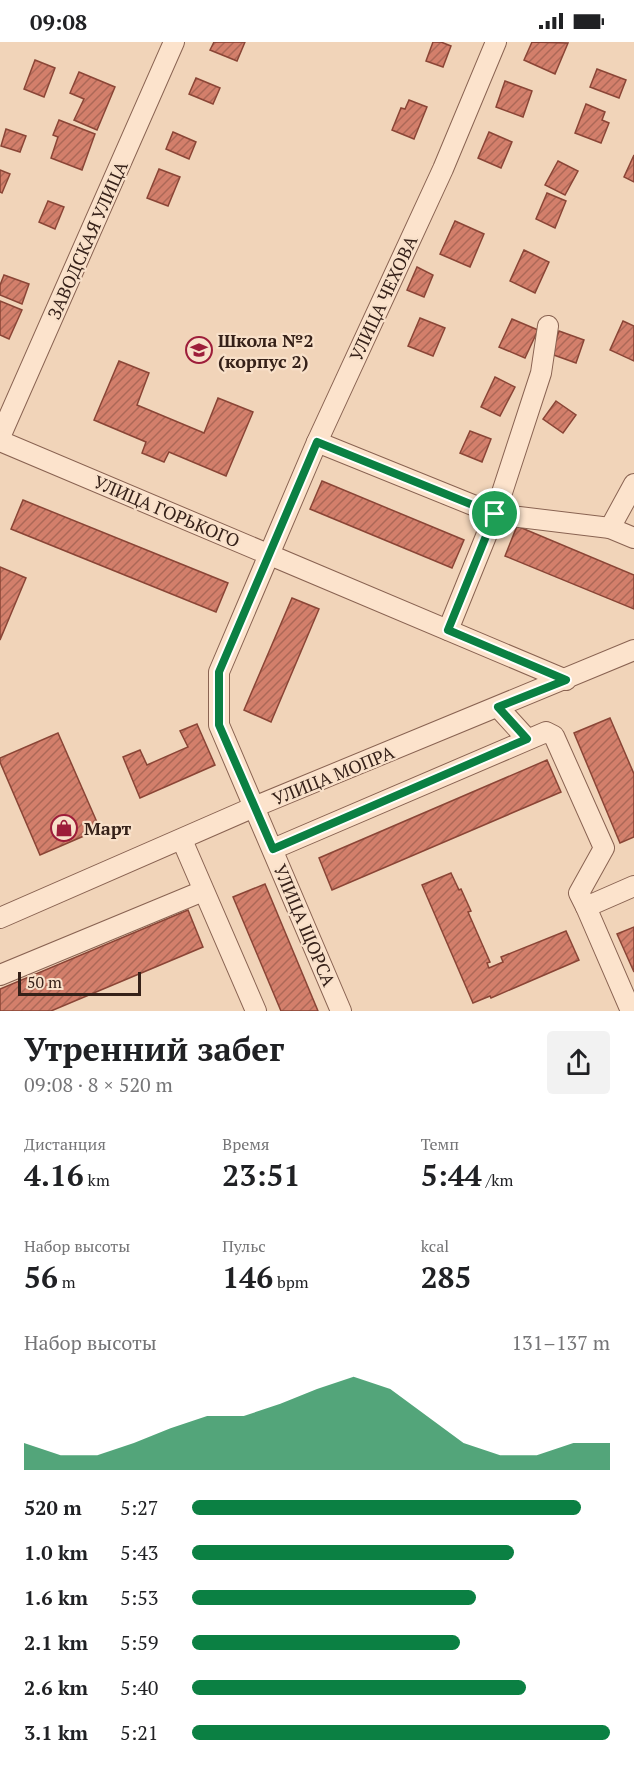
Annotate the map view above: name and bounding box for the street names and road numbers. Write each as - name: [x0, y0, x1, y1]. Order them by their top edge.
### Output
- street label: ЗАВОДСКАЯ УЛИЦА: [41, 156, 133, 323]
- street label: УЛИЦА ЧЕХОВА: [343, 231, 423, 365]
- street label: УЛИЦА ГОРЬКОГО: [90, 469, 244, 553]
- street label: УЛИЦА МОПРА: [269, 739, 398, 810]
- street label: УЛИЦА ЩОРСА: [268, 860, 342, 990]

